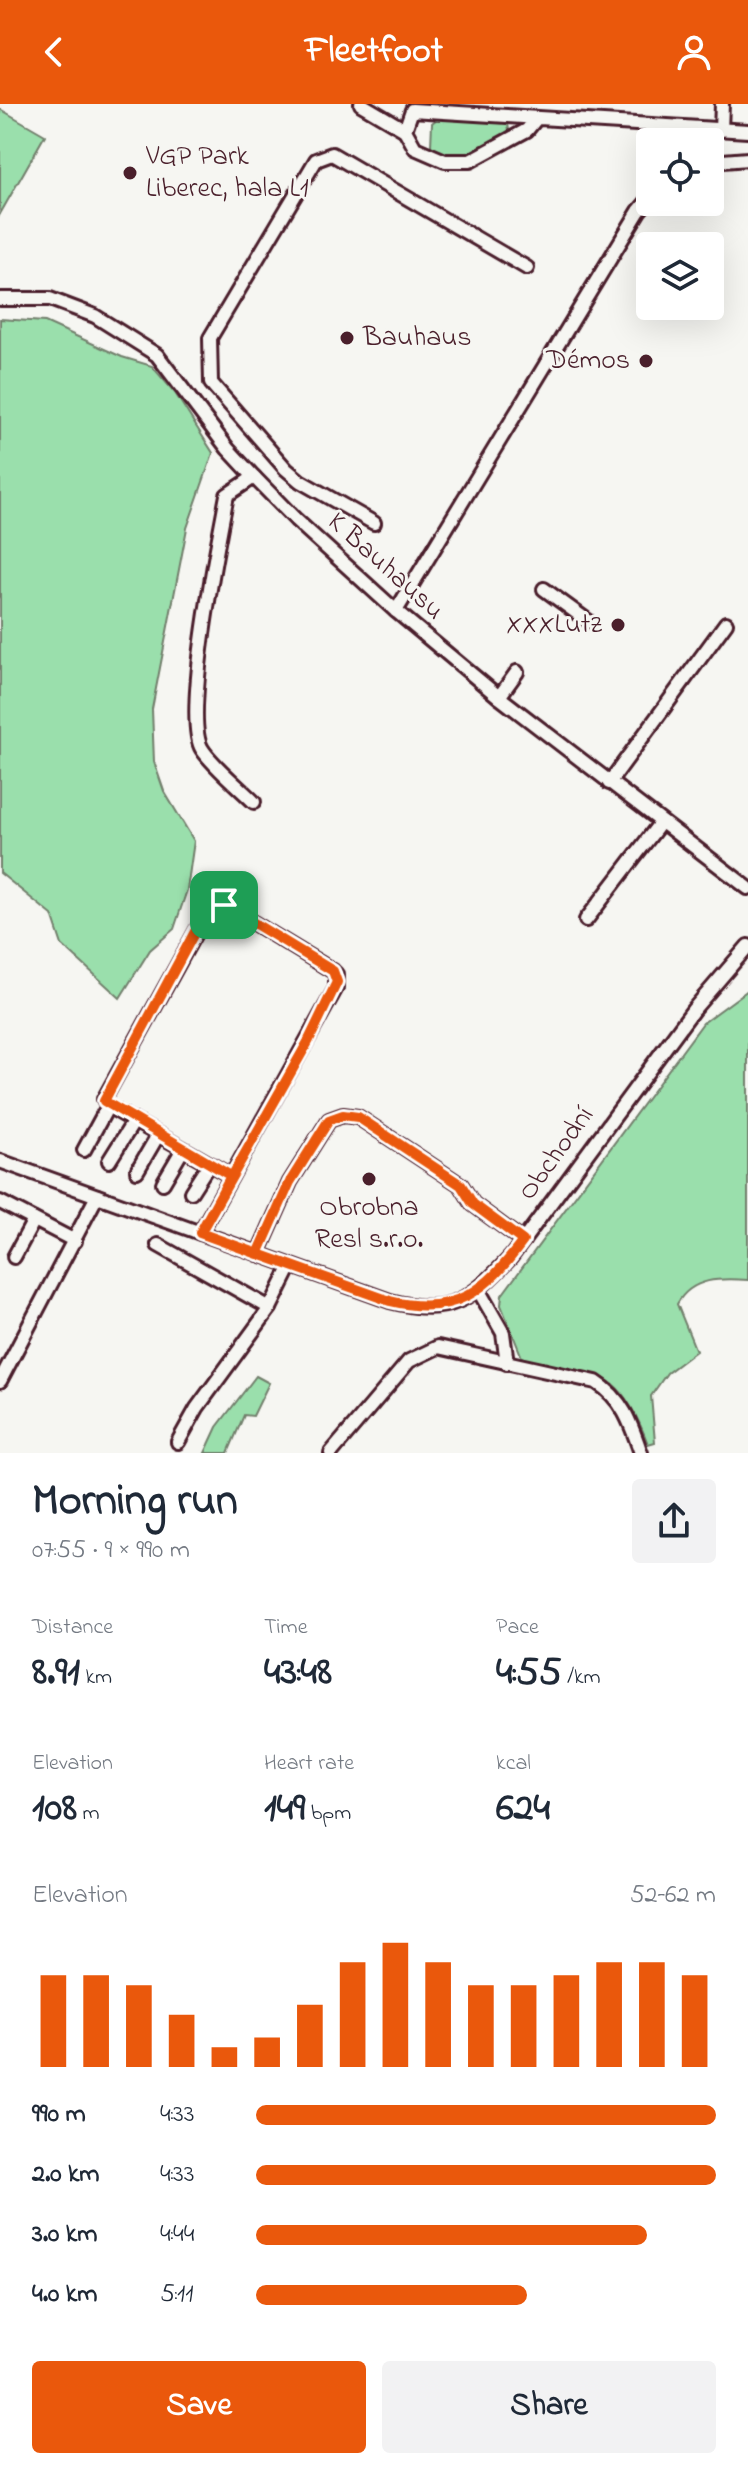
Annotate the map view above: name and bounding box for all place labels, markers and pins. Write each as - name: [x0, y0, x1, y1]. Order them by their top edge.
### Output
- place label: VGP Park Liberec, hala L1: [145, 137, 309, 210]
- marker: VGP Park Liberec, hala L1: [121, 164, 139, 182]
- place label: Bauhaus: [362, 318, 472, 359]
- marker: Bauhaus: [338, 329, 356, 347]
- place label: Démos: [545, 341, 630, 382]
- marker: Démos: [637, 352, 655, 370]
- place label: XXXLutz: [506, 605, 602, 646]
- marker: XXXLutz: [609, 616, 627, 634]
- pin: [190, 871, 258, 939]
- marker: Obrobna Resl s.r.o.: [360, 1170, 378, 1188]
- place label: Obrobna Resl s.r.o.: [315, 1188, 423, 1261]

